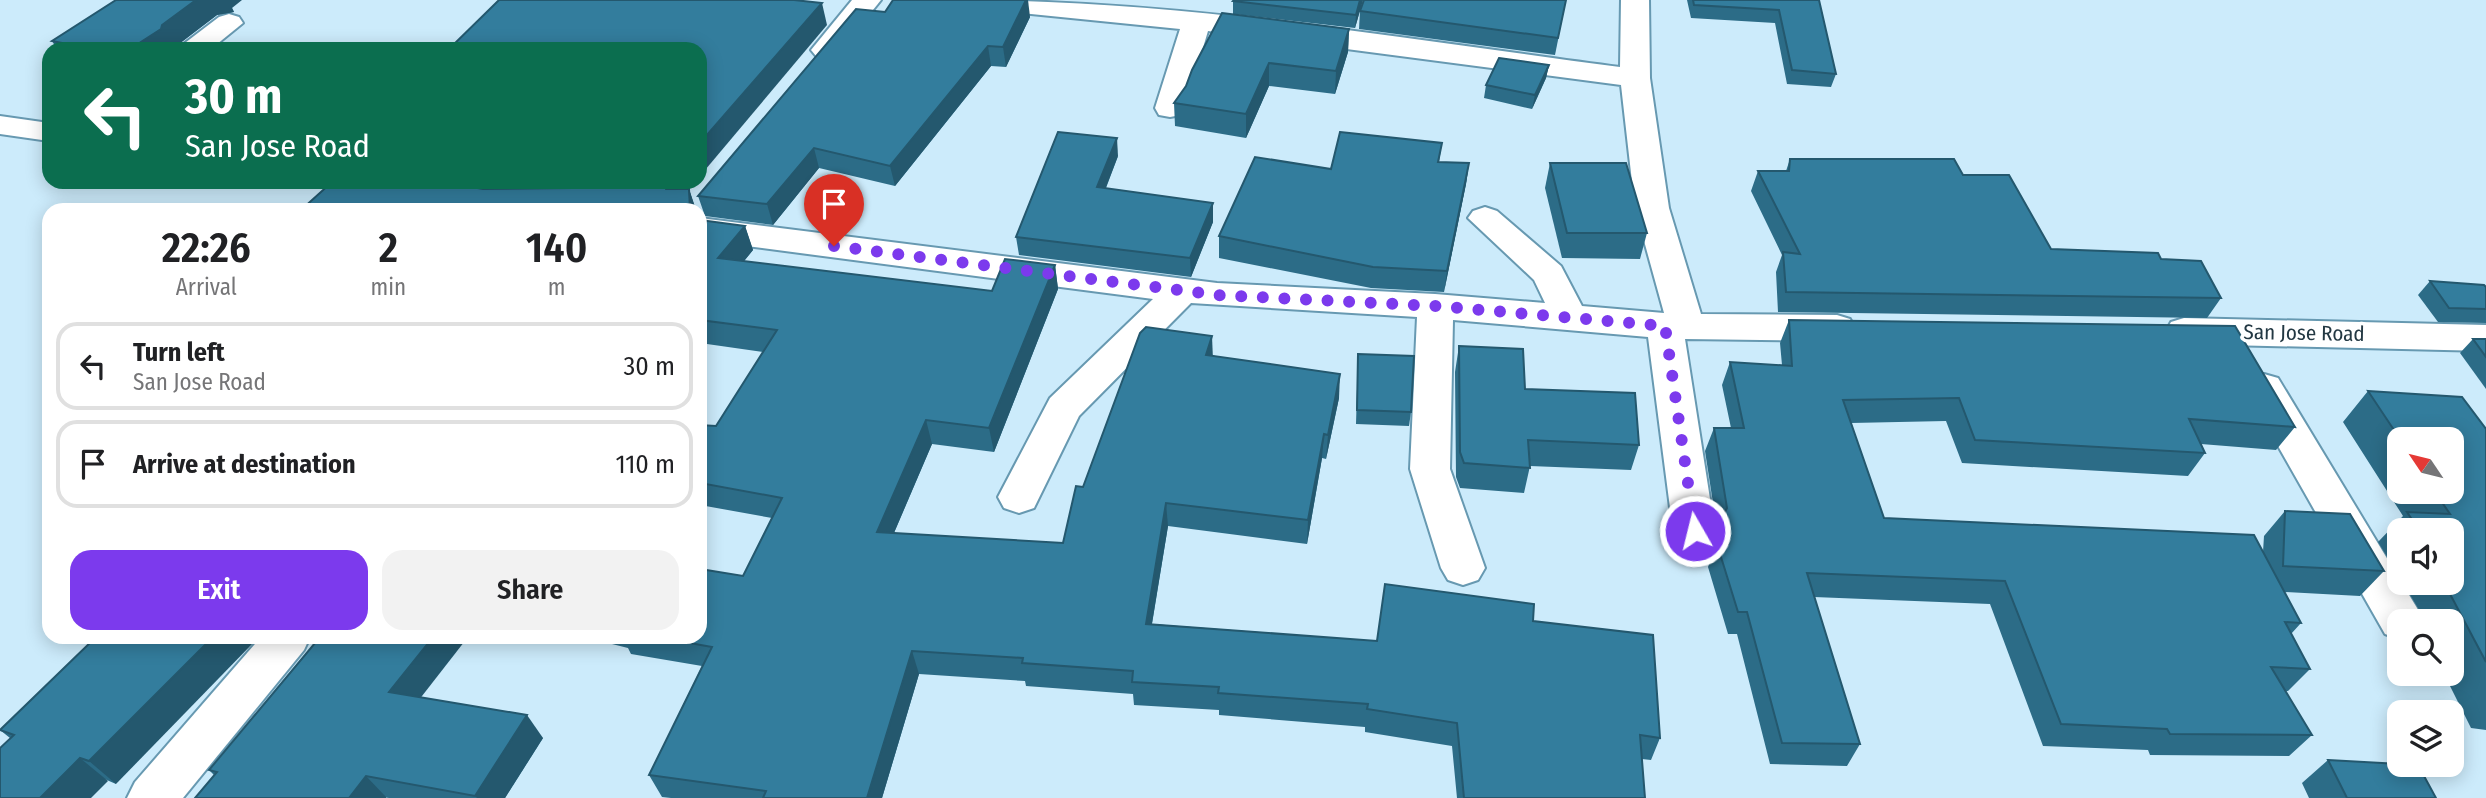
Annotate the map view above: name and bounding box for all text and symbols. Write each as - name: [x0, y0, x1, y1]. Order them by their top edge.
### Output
- text: 30 m: [185, 67, 283, 126]
- icon: left: [70, 70, 161, 161]
- text: San Jose Road: [185, 127, 370, 165]
- pin: [804, 174, 864, 246]
- icon: arrive: [815, 185, 853, 223]
- text: 22:26: [162, 223, 251, 273]
- text: 2: [379, 223, 398, 273]
- text: 140: [526, 223, 587, 273]
- text: Arrival: [176, 273, 237, 301]
- text: min: [371, 273, 406, 301]
- text: m: [548, 273, 565, 301]
- street label: San Jose Road: [2243, 319, 2365, 347]
- text: Turn left: [133, 337, 225, 368]
- icon: left: [74, 347, 112, 385]
- text: 30 m: [624, 351, 675, 382]
- text: San Jose Road: [133, 368, 266, 396]
- north arrow: [2387, 427, 2464, 504]
- map controls: [2387, 427, 2464, 777]
- icon: arrive: [74, 445, 112, 483]
- text: Arrive at destination: [133, 449, 356, 480]
- text: 110 m: [615, 449, 675, 480]
- position arrow: [1658, 494, 1732, 568]
- button: sound: [2387, 518, 2464, 595]
- button: Exit: [70, 550, 368, 630]
- button: Share: [382, 550, 679, 630]
- button: search: [2387, 609, 2464, 686]
- button: layers: [2387, 700, 2464, 777]

